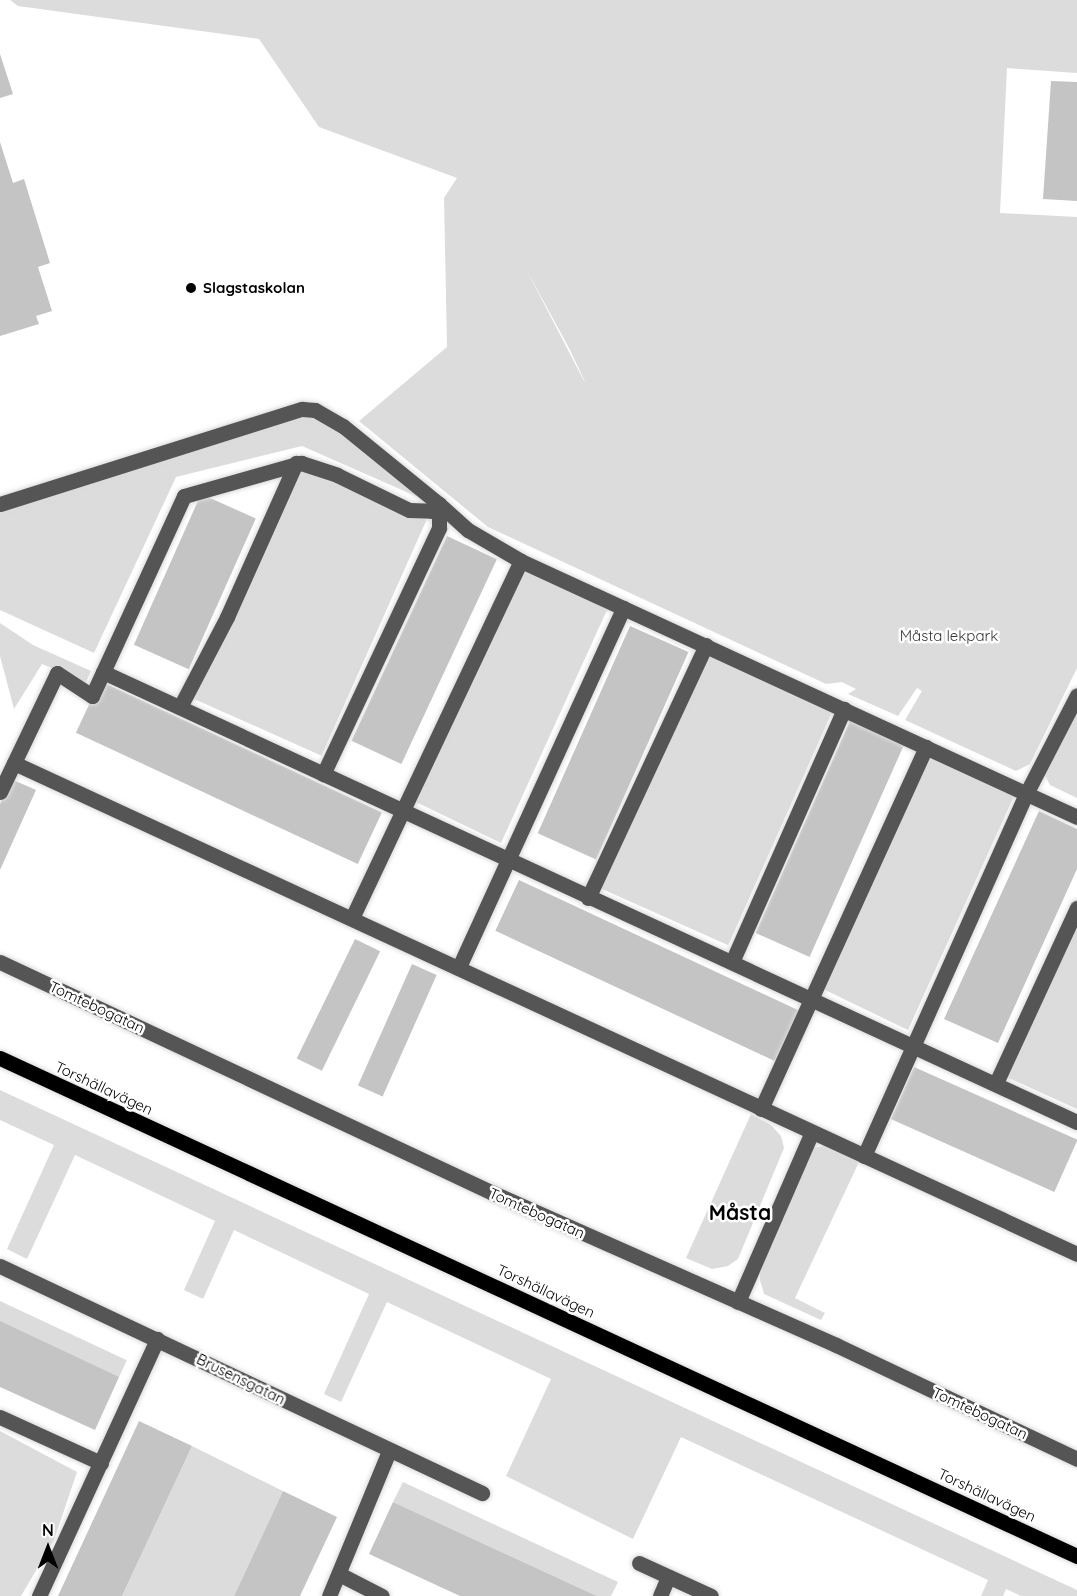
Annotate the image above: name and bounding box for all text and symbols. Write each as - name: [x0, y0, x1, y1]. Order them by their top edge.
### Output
- place label: Slagstaskolan: [203, 279, 305, 297]
- marker: Slagstaskolan: [184, 281, 198, 295]
- park label: Måsta lekpark: [900, 627, 998, 645]
- street label: Tomtebogatan: [47, 977, 147, 1037]
- street label: Torshällavägen: [52, 1057, 156, 1119]
- street label: Tomtebogatan: [486, 1184, 588, 1242]
- district label: Måsta: [709, 1199, 771, 1225]
- street label: Torshällavägen: [494, 1260, 598, 1322]
- street label: Brusensgatan: [194, 1350, 288, 1408]
- street label: Tomtebogatan: [930, 1383, 1030, 1443]
- street label: Torshällavägen: [935, 1464, 1039, 1526]
- north arrow: [18, 1518, 78, 1578]
- text: N: [42, 1520, 54, 1540]

